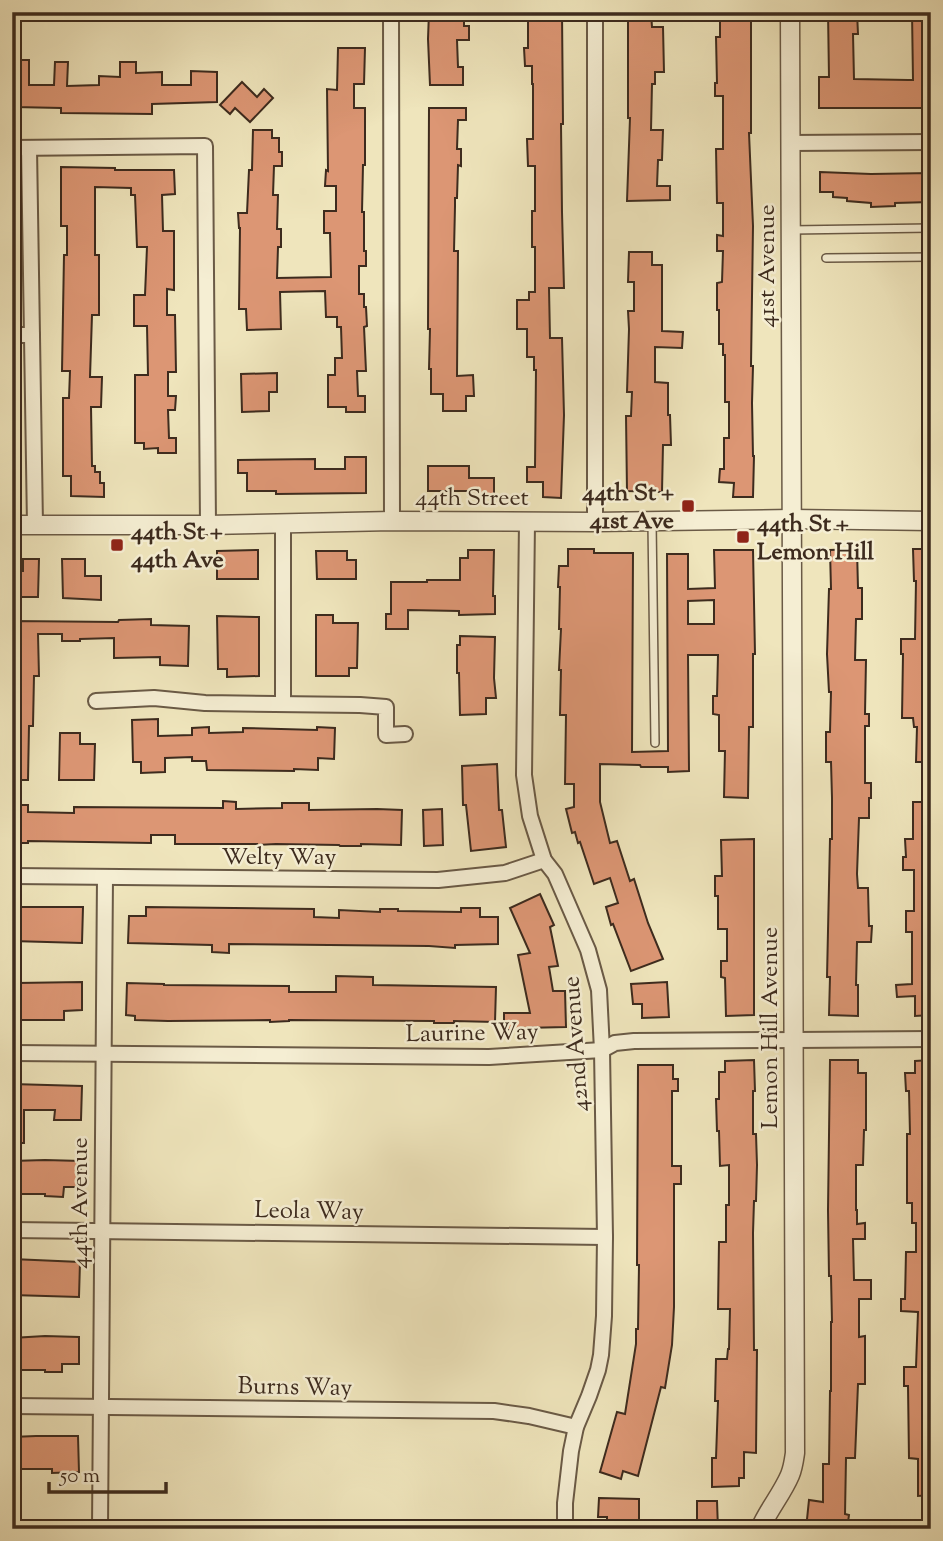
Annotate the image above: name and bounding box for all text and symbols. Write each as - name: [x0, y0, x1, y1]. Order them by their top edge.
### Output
- street label: 41st Avenue: [751, 204, 785, 328]
- place label: 44th St + 41st Ave: [581, 477, 674, 539]
- street label: 44th Street: [415, 482, 529, 516]
- marker: 44th St + 41st Ave: [680, 498, 696, 514]
- place label: 44th St + Lemon Hill: [756, 508, 874, 570]
- place label: 44th St + 44th Ave: [130, 516, 224, 578]
- marker: 44th St + Lemon Hill: [735, 529, 751, 545]
- marker: 44th St + 44th Ave: [109, 537, 125, 553]
- street label: Welty Way: [221, 841, 337, 875]
- street label: Lemon Hill Avenue: [754, 927, 788, 1129]
- street label: 42nd Avenue: [555, 975, 599, 1113]
- street label: Laurine Way: [405, 1016, 539, 1052]
- street label: 44th Avenue: [64, 1137, 98, 1269]
- street label: Leola Way: [254, 1194, 364, 1230]
- street label: Burns Way: [237, 1370, 353, 1406]
- scale bar: [49, 1450, 166, 1494]
- text: 50 m: [59, 1462, 100, 1492]

